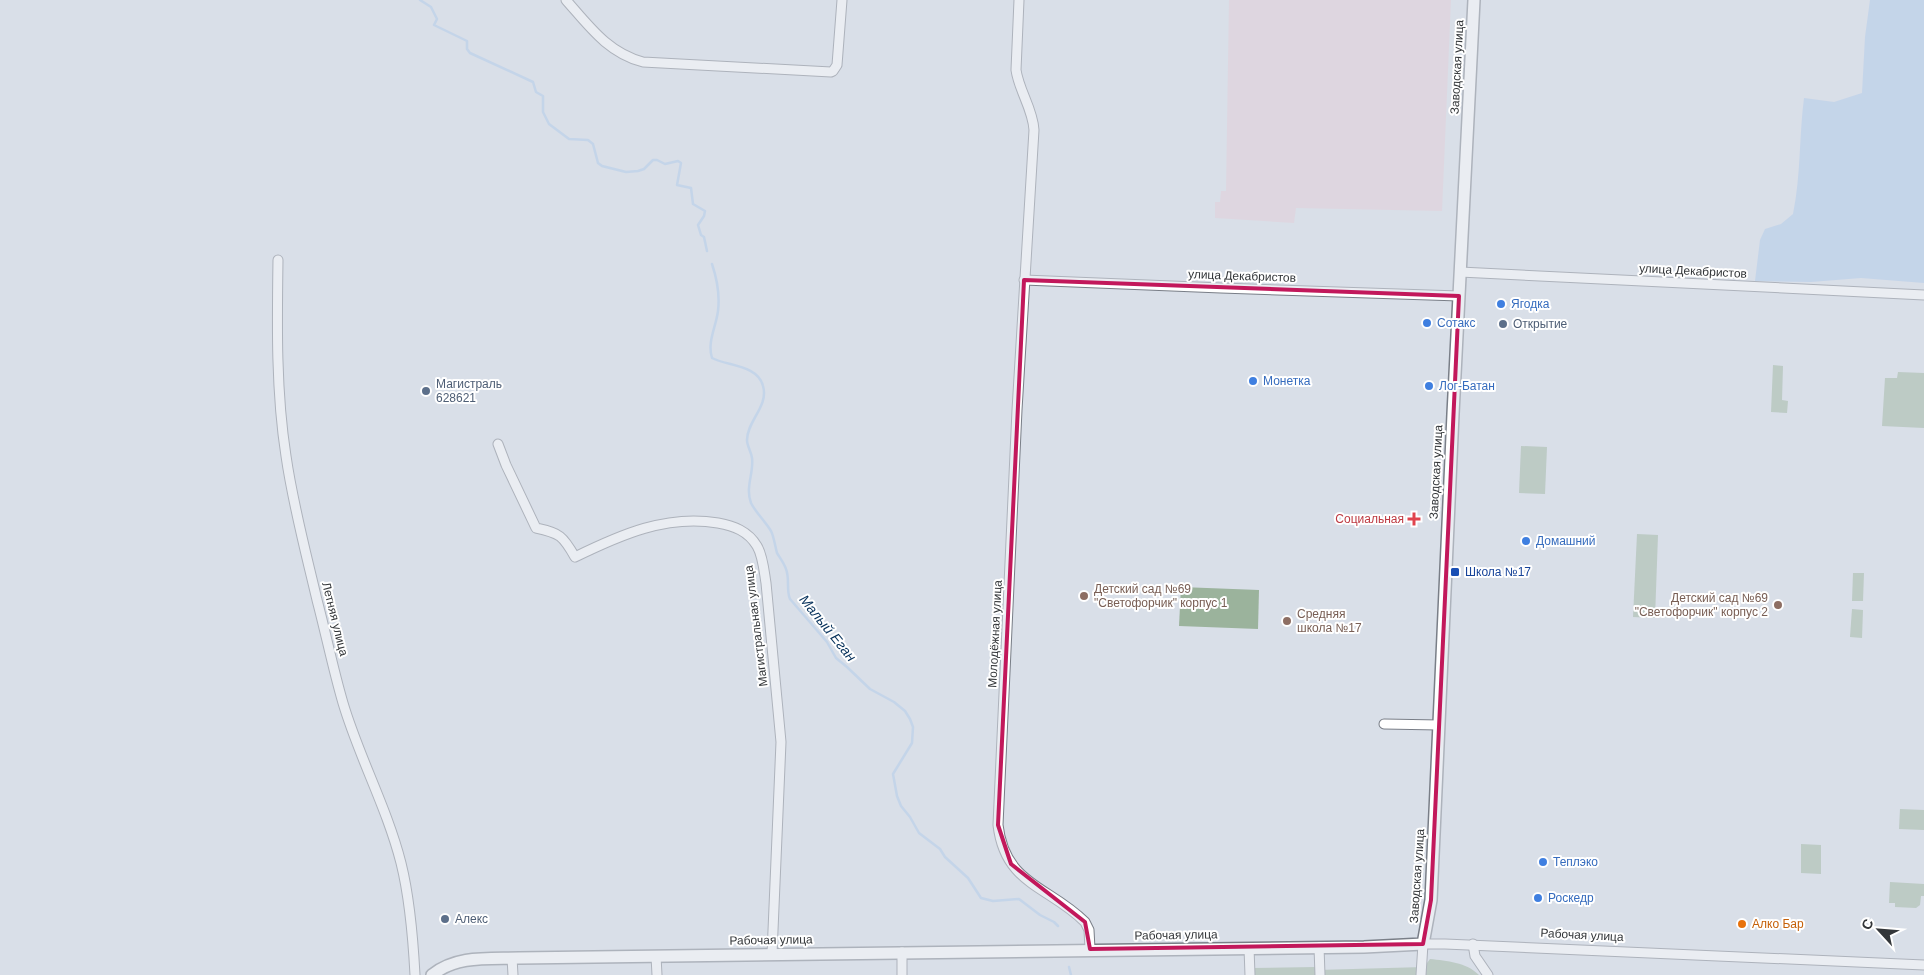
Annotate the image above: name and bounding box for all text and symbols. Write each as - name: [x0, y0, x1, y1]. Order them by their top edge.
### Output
- street label: Заводская улица: [1448, 19, 1466, 115]
- street label: улица Декабристов: [1639, 261, 1747, 281]
- street label: улица Декабристов: [1188, 267, 1296, 285]
- place label: Ягодка: [1511, 297, 1550, 311]
- marker: Ягодка: [1495, 298, 1507, 310]
- place label: Сотакс: [1437, 316, 1476, 330]
- marker: Сотакс: [1421, 317, 1433, 329]
- place label: Открытие: [1513, 317, 1568, 331]
- marker: Открытие: [1497, 318, 1509, 330]
- place label: Монетка: [1263, 374, 1311, 388]
- marker: Монетка: [1247, 375, 1259, 387]
- place label: Магистраль 628621: [436, 377, 502, 405]
- place label: Лог-Батан: [1439, 379, 1495, 393]
- marker: Лог-Батан: [1423, 380, 1435, 392]
- marker: Магистраль 628621: [420, 385, 432, 397]
- street label: Заводская улица: [1427, 424, 1445, 520]
- place label: Социальная: [1335, 512, 1404, 526]
- marker: Социальная: [1408, 513, 1420, 525]
- place label: Домашний: [1536, 534, 1596, 548]
- marker: Домашний: [1520, 535, 1532, 547]
- street label: Магистральная улица: [742, 564, 770, 687]
- place label: Школа №17: [1465, 565, 1531, 579]
- marker: Школа №17: [1449, 566, 1461, 578]
- street label: Молодёжная улица: [985, 579, 1005, 688]
- street label: Летняя улица: [319, 581, 351, 658]
- place label: Детский сад №69 "Светофорчик" корпус 1: [1094, 582, 1228, 610]
- marker: Детский сад №69 "Светофорчик" корпус 1: [1078, 590, 1090, 602]
- place label: Детский сад №69 "Светофорчик" корпус 2: [1635, 591, 1768, 619]
- water label: Малый Еган: [796, 592, 860, 665]
- marker: Детский сад №69 "Светофорчик" корпус 2: [1772, 599, 1784, 611]
- place label: Средняя школа №17: [1297, 607, 1362, 635]
- marker: Средняя школа №17: [1281, 615, 1293, 627]
- street label: Заводская улица: [1407, 828, 1427, 924]
- place label: Теплэко: [1553, 855, 1598, 869]
- marker: Теплэко: [1537, 856, 1549, 868]
- place label: Роскедр: [1548, 891, 1594, 905]
- marker: Роскедр: [1532, 892, 1544, 904]
- north arrow: [1854, 905, 1904, 955]
- place label: Алекс: [455, 912, 488, 926]
- marker: Алекс: [439, 913, 451, 925]
- text: С: [1858, 916, 1877, 932]
- place label: Алко Бар: [1752, 917, 1804, 931]
- marker: Алко Бар: [1736, 918, 1748, 930]
- street label: Рабочая улица: [1540, 926, 1624, 944]
- street label: Рабочая улица: [1134, 927, 1218, 943]
- street label: Рабочая улица: [729, 932, 813, 948]

